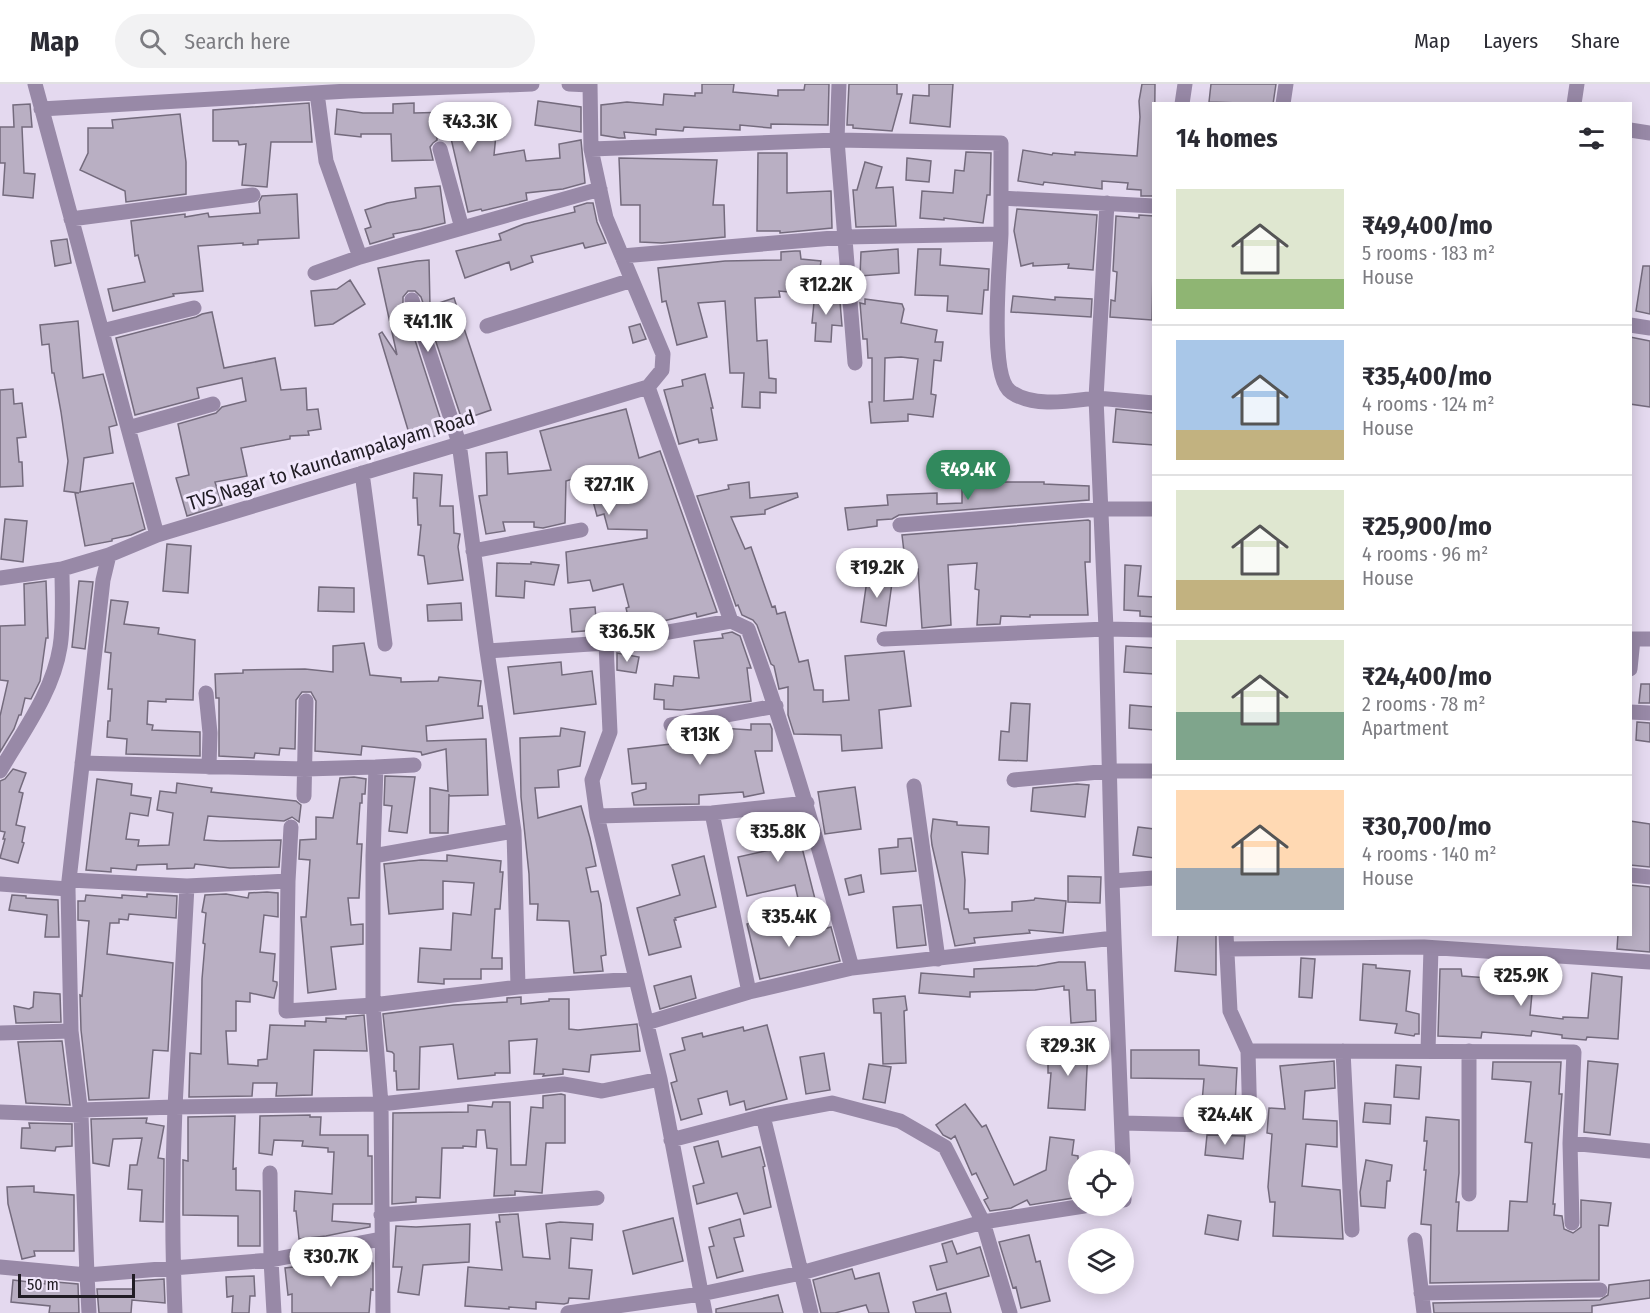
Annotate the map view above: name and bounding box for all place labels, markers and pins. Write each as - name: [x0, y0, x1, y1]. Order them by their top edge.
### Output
- pin: ₹43.3K: [421, 102, 519, 153]
- pin: ₹12.2K: [777, 265, 875, 316]
- pin: ₹41.1K: [379, 302, 477, 353]
- pin: ₹49.4K: [919, 450, 1017, 501]
- pin: ₹27.1K: [560, 465, 658, 516]
- pin: ₹19.2K: [828, 548, 926, 599]
- pin: ₹36.5K: [578, 612, 676, 663]
- pin: ₹13K: [664, 715, 736, 766]
- pin: ₹35.8K: [729, 812, 827, 863]
- pin: ₹35.4K: [740, 897, 838, 948]
- pin: ₹25.9K: [1472, 956, 1570, 1007]
- pin: ₹29.3K: [1019, 1026, 1117, 1077]
- pin: ₹24.4K: [1176, 1095, 1274, 1146]
- pin: ₹30.7K: [282, 1237, 380, 1288]

